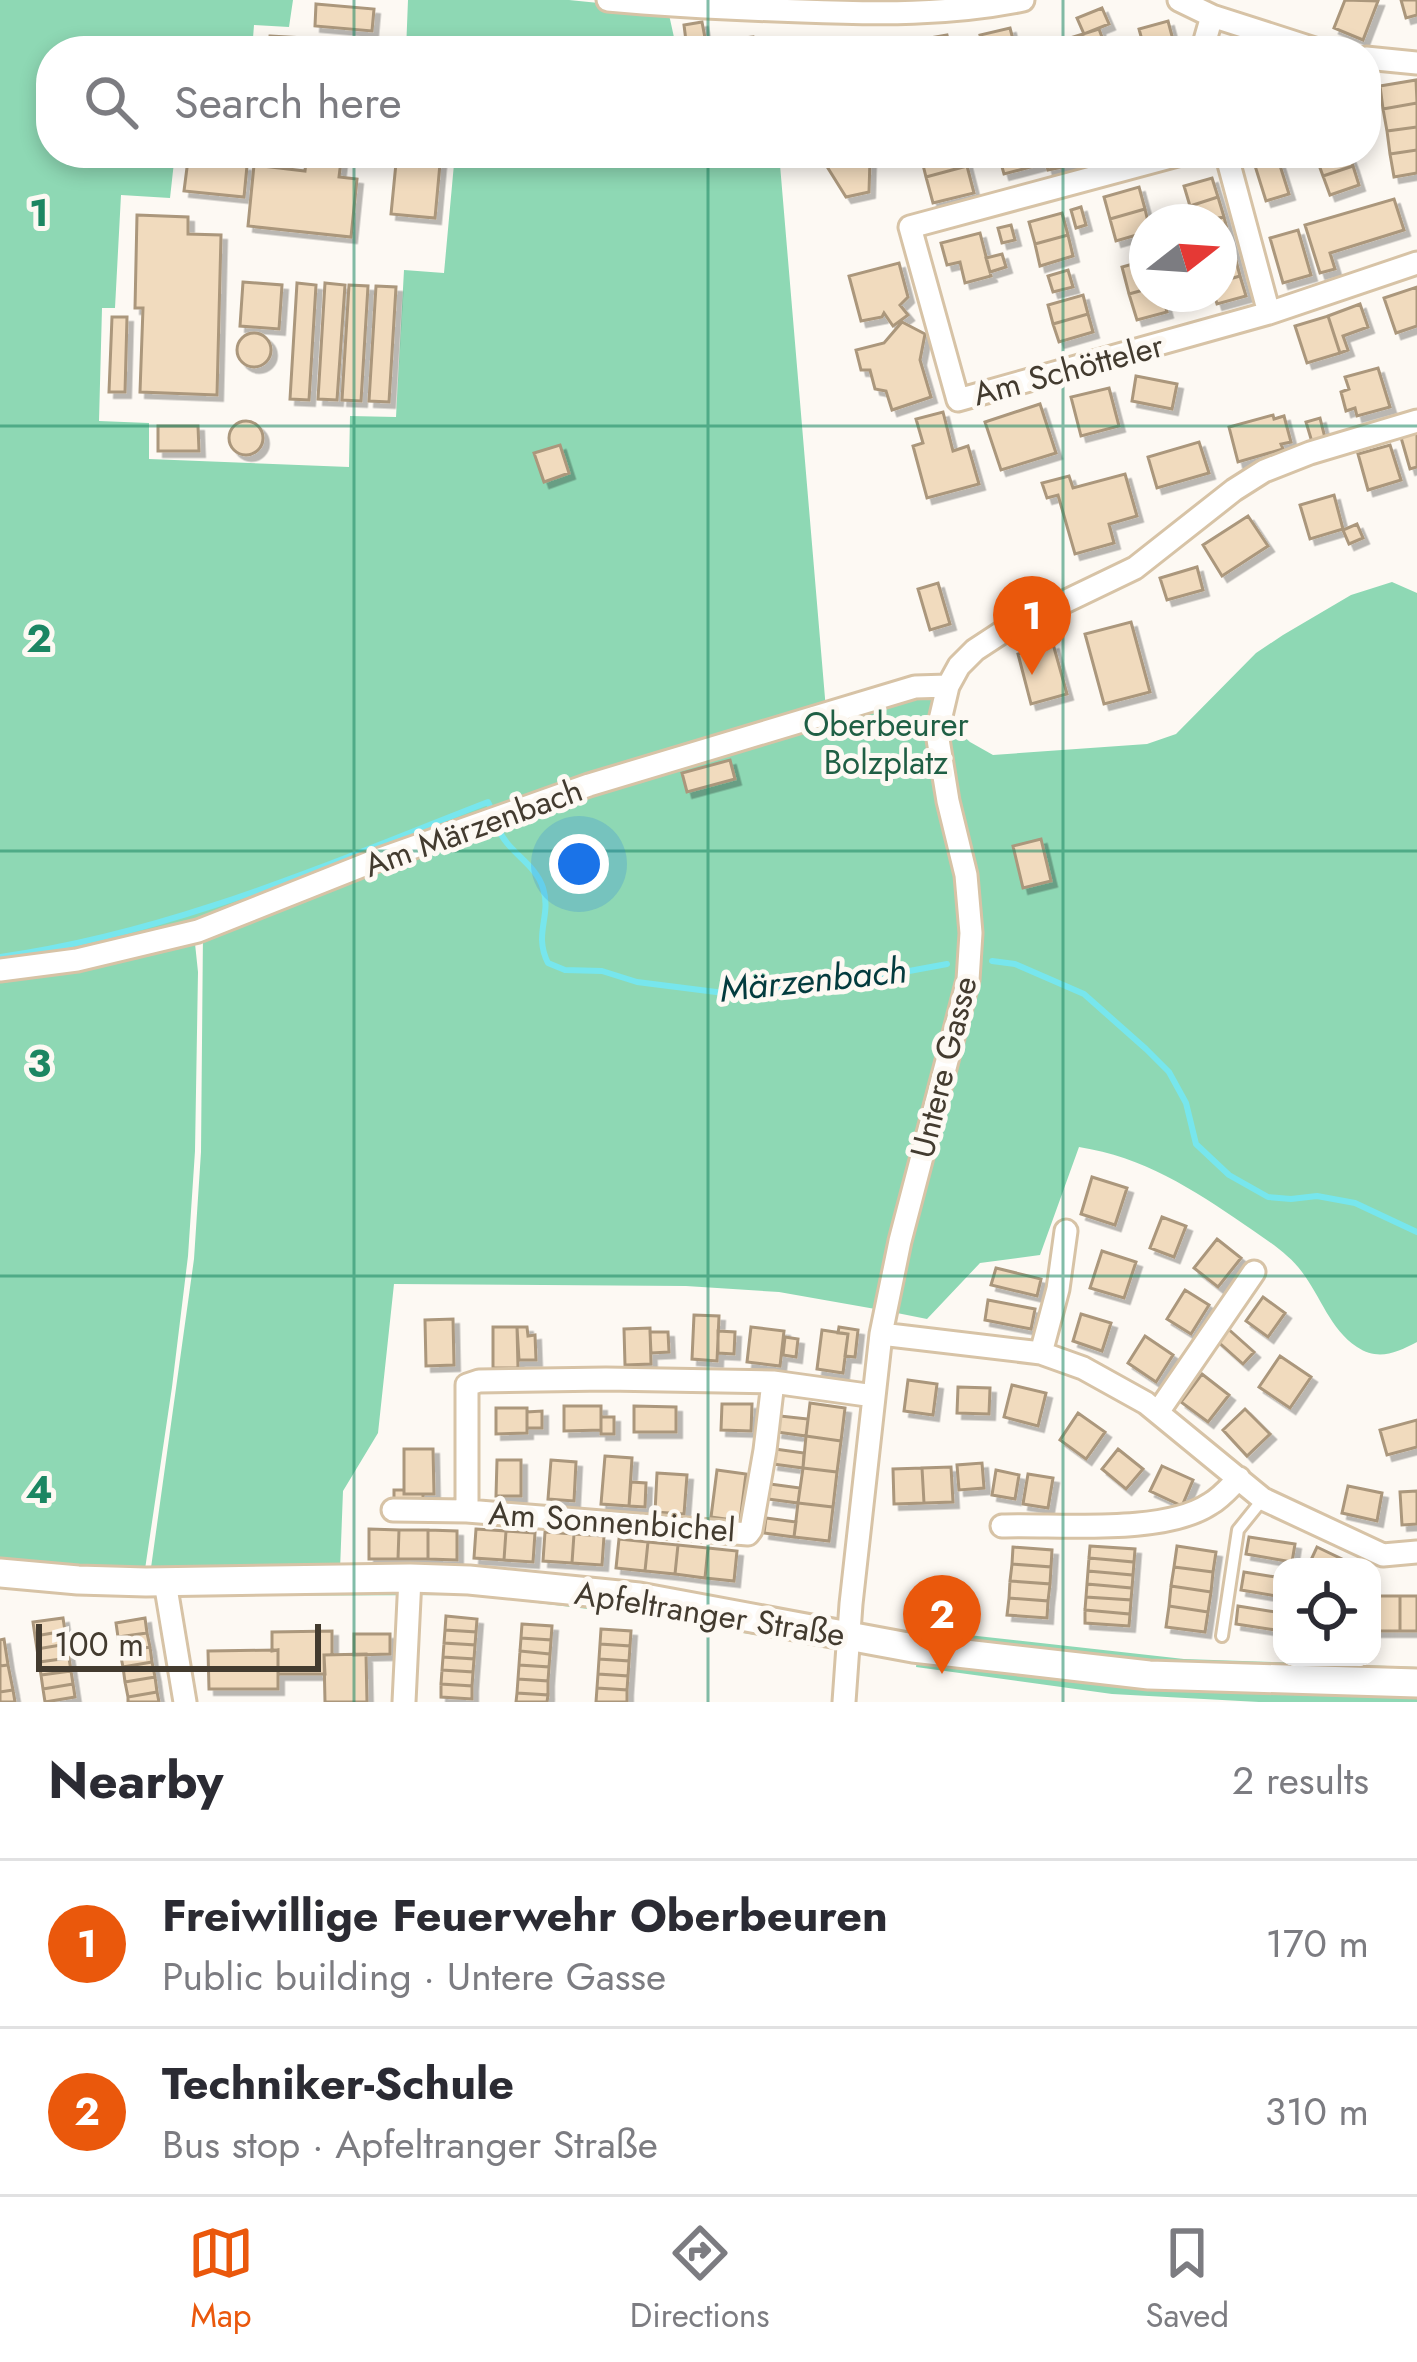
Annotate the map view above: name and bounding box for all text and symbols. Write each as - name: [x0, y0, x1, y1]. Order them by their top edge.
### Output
- search box: [36, 36, 1381, 168]
- icon: search: [78, 69, 144, 135]
- text: Search here: [174, 70, 402, 135]
- text: 1: [29, 184, 49, 241]
- north arrow: [1129, 204, 1237, 312]
- street label: Am Schötteler: [968, 321, 1169, 417]
- pin: 1: [993, 576, 1071, 675]
- text: 2: [26, 610, 52, 667]
- park label: Oberbeurer Bolzplatz: [803, 701, 969, 786]
- street label: Am Märzenbach: [357, 766, 589, 889]
- your location: [549, 834, 609, 894]
- water label: Märzenbach: [717, 943, 909, 1015]
- street label: Untere Gasse: [898, 971, 989, 1163]
- text: 3: [27, 1035, 51, 1092]
- text: 4: [25, 1461, 53, 1518]
- street label: Am Sonnenbichel: [487, 1489, 737, 1554]
- map controls: [1273, 1558, 1381, 1666]
- button: locate: [1273, 1558, 1381, 1666]
- street label: Apfeltranger Straße: [571, 1569, 848, 1658]
- pin: 2: [903, 1575, 981, 1674]
- scale bar: [36, 1618, 321, 1671]
- text: 100 m: [54, 1621, 144, 1668]
- text: Nearby: [48, 1743, 223, 1817]
- text: 2 results: [1232, 1752, 1369, 1809]
- text: Freiwillige Feuerwehr Oberbeuren: [162, 1883, 888, 1948]
- text: 1: [77, 1915, 97, 1972]
- text: 170 m: [1265, 1915, 1369, 1972]
- text: Public building · Untere Gasse: [162, 1948, 666, 2005]
- text: Techniker-Schule: [162, 2051, 514, 2116]
- text: 2: [74, 2083, 100, 2140]
- text: 310 m: [1265, 2083, 1369, 2140]
- text: Bus stop · Apfeltranger Straße: [162, 2116, 658, 2173]
- tab: Map: [188, 2220, 254, 2339]
- tab: Directions: [630, 2220, 770, 2339]
- tab: Saved: [1145, 2220, 1229, 2339]

